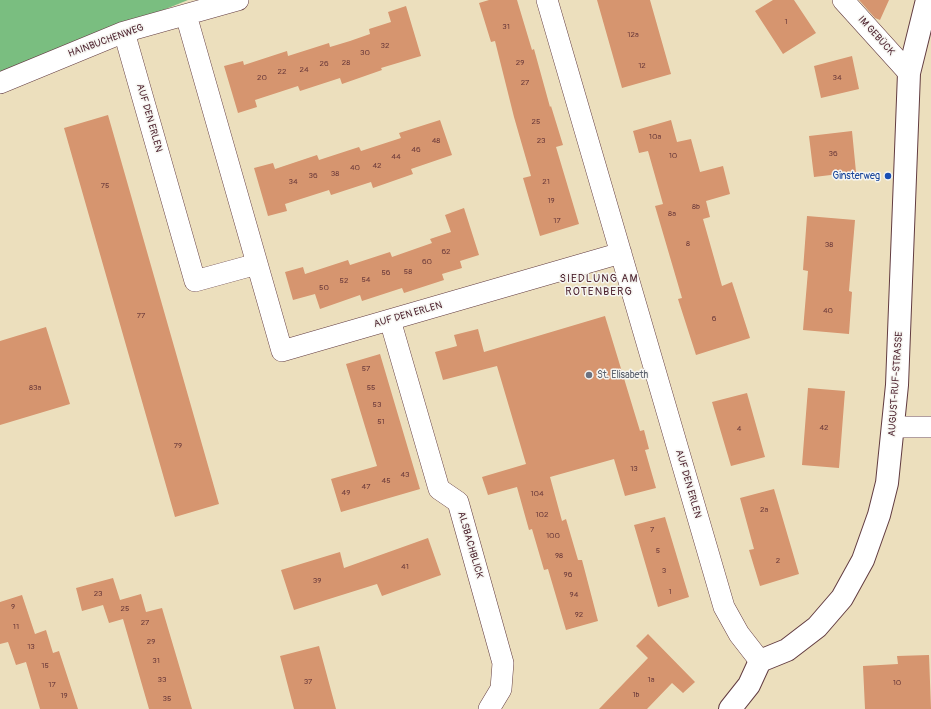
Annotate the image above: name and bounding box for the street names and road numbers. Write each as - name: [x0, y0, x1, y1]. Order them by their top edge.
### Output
- street label: IM GEBÜCK: [855, 14, 897, 58]
- street label: HAINBUCHENWEG: [66, 22, 146, 60]
- street label: AUF DEN ERLEN: [133, 82, 165, 154]
- street label: AUF DEN ERLEN: [372, 299, 444, 331]
- street label: AUGUST-RUF-STRASSE: [886, 331, 906, 437]
- street label: AUF DEN ERLEN: [672, 448, 704, 520]
- street label: ALSBACHBLICK: [455, 510, 485, 580]

